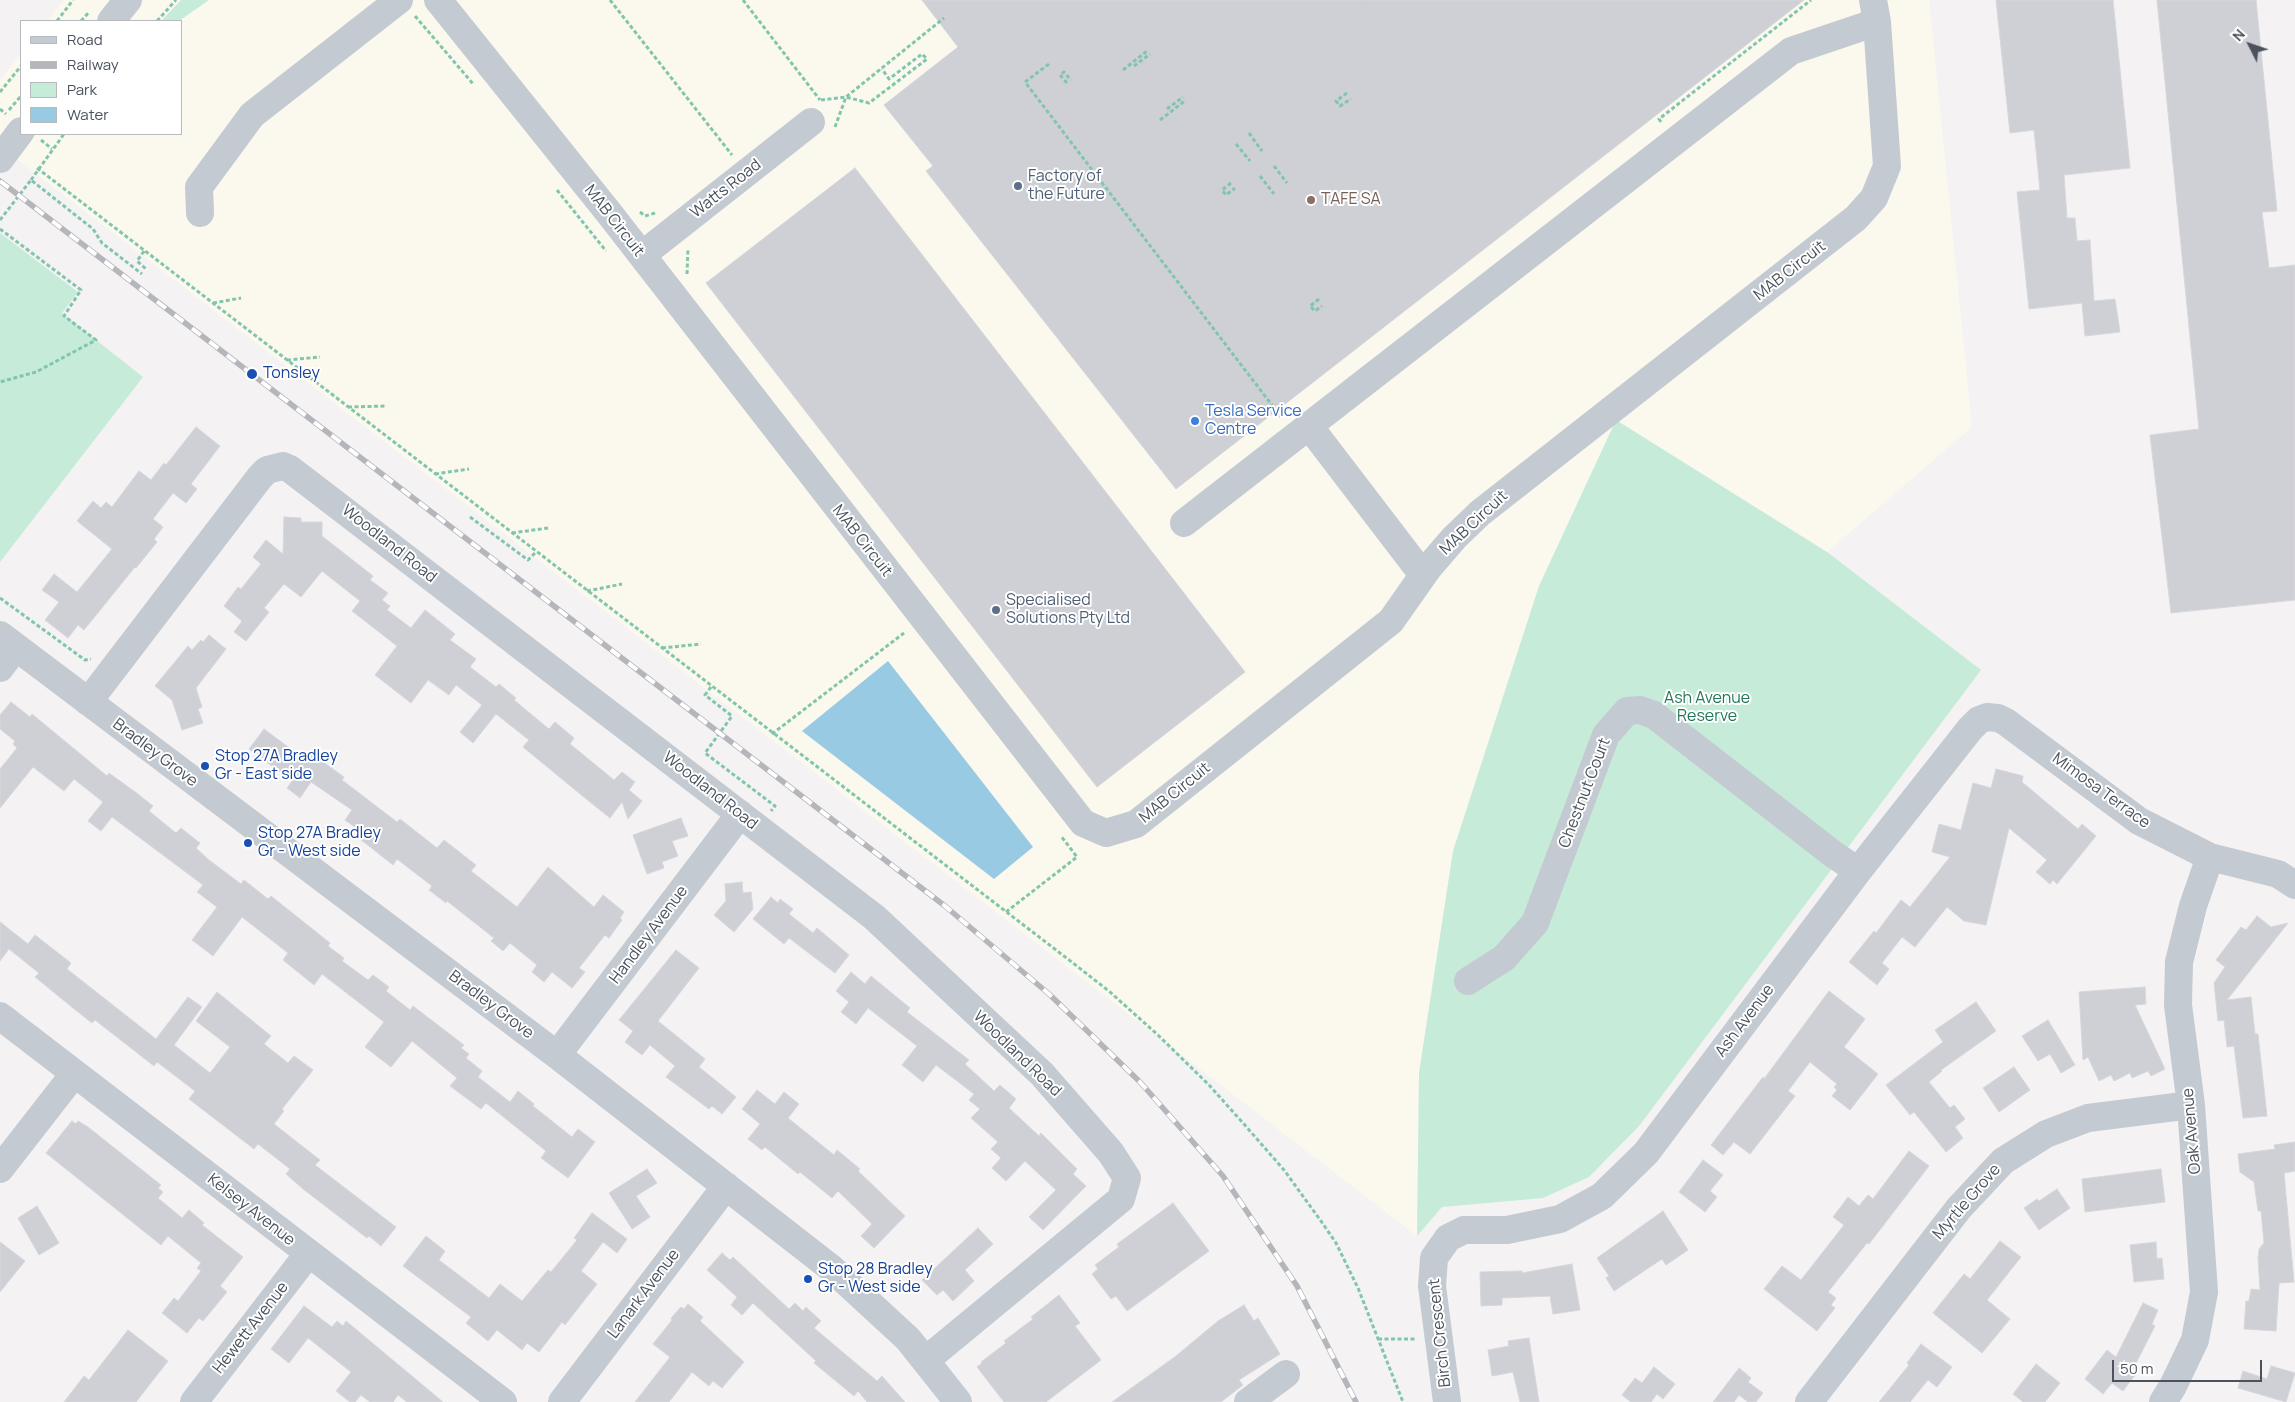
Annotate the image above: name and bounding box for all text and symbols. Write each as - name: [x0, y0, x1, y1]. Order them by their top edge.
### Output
- legend: [20, 20, 182, 135]
- north arrow: [2225, 20, 2275, 70]
- text: N: [2228, 25, 2249, 45]
- text: Road: [67, 29, 103, 50]
- text: Railway: [67, 54, 119, 75]
- text: Park: [67, 79, 97, 100]
- text: Water: [67, 104, 109, 125]
- street label: Watts Road: [687, 155, 765, 223]
- place label: Factory of the Future: [1028, 167, 1105, 205]
- marker: Factory of the Future: [1012, 180, 1024, 192]
- street label: MAB Circuit: [580, 181, 648, 261]
- place label: TAFE SA: [1321, 190, 1381, 210]
- marker: TAFE SA: [1305, 194, 1317, 206]
- street label: MAB Circuit: [1750, 237, 1830, 305]
- place label: Tonsley: [263, 364, 320, 384]
- marker: Tonsley: [245, 367, 259, 381]
- place label: Tesla Service Centre: [1205, 402, 1302, 440]
- marker: Tesla Service Centre: [1189, 415, 1201, 427]
- street label: MAB Circuit: [1436, 487, 1512, 559]
- street label: Woodland Road: [338, 501, 440, 587]
- street label: MAB Circuit: [828, 501, 896, 581]
- place label: Specialised Solutions Pty Ltd: [1006, 591, 1130, 629]
- marker: Specialised Solutions Pty Ltd: [990, 604, 1002, 616]
- park label: Ash Avenue Reserve: [1664, 689, 1750, 727]
- street label: Bradley Grove: [109, 715, 201, 791]
- street label: Chestnut Court: [1555, 735, 1615, 851]
- place label: Stop 27A Bradley Gr - East side: [215, 747, 338, 785]
- street label: Woodland Road: [659, 748, 761, 834]
- street label: Mimosa Terrace: [2048, 749, 2154, 833]
- street label: MAB Circuit: [1136, 759, 1214, 827]
- marker: Stop 27A Bradley Gr - East side: [199, 760, 211, 772]
- place label: Stop 27A Bradley Gr - West side: [258, 824, 381, 862]
- marker: Stop 27A Bradley Gr - West side: [242, 837, 254, 849]
- street label: Handley Avenue: [606, 882, 692, 988]
- street label: Bradley Grove: [445, 967, 537, 1043]
- street label: Ash Avenue: [1711, 981, 1779, 1061]
- street label: Woodland Road: [969, 1007, 1065, 1101]
- street label: Oak Avenue: [2179, 1087, 2205, 1175]
- street label: Myrtle Grove: [1929, 1160, 2005, 1244]
- street label: Kelsey Avenue: [203, 1170, 299, 1250]
- street label: Lanark Avenue: [604, 1245, 684, 1343]
- place label: Stop 28 Bradley Gr - West side: [818, 1260, 933, 1298]
- marker: Stop 28 Bradley Gr - West side: [802, 1273, 814, 1285]
- street label: Hewett Avenue: [209, 1278, 293, 1378]
- street label: Birch Crescent: [1425, 1278, 1455, 1388]
- scale bar: [2115, 1350, 2265, 1382]
- text: 50 m: [2120, 1358, 2154, 1379]

